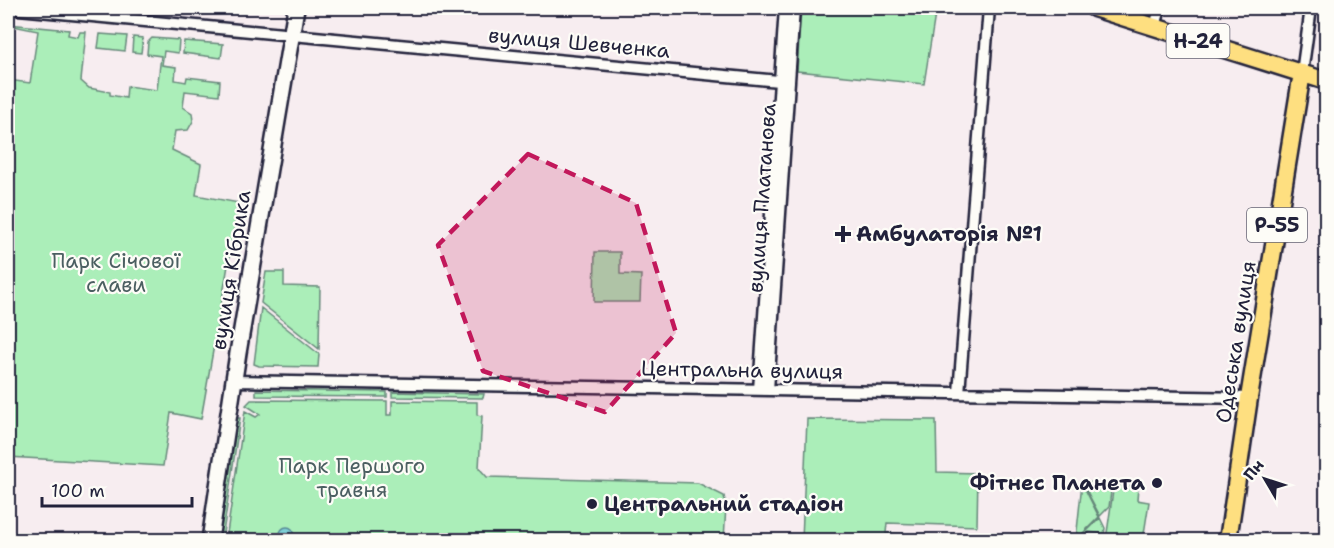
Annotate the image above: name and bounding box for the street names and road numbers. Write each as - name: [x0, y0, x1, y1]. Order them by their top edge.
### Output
- street label: вулиця Шевченка: [487, 21, 671, 65]
- road number: Н-24: [1166, 24, 1230, 58]
- street label: вулиця Платанова: [741, 102, 783, 294]
- street label: вулиця Кібрика: [205, 188, 257, 352]
- road number: Р-55: [1247, 208, 1307, 242]
- street label: Одеська вулиця: [1209, 259, 1263, 425]
- street label: Центральна вулиця: [641, 354, 843, 386]

